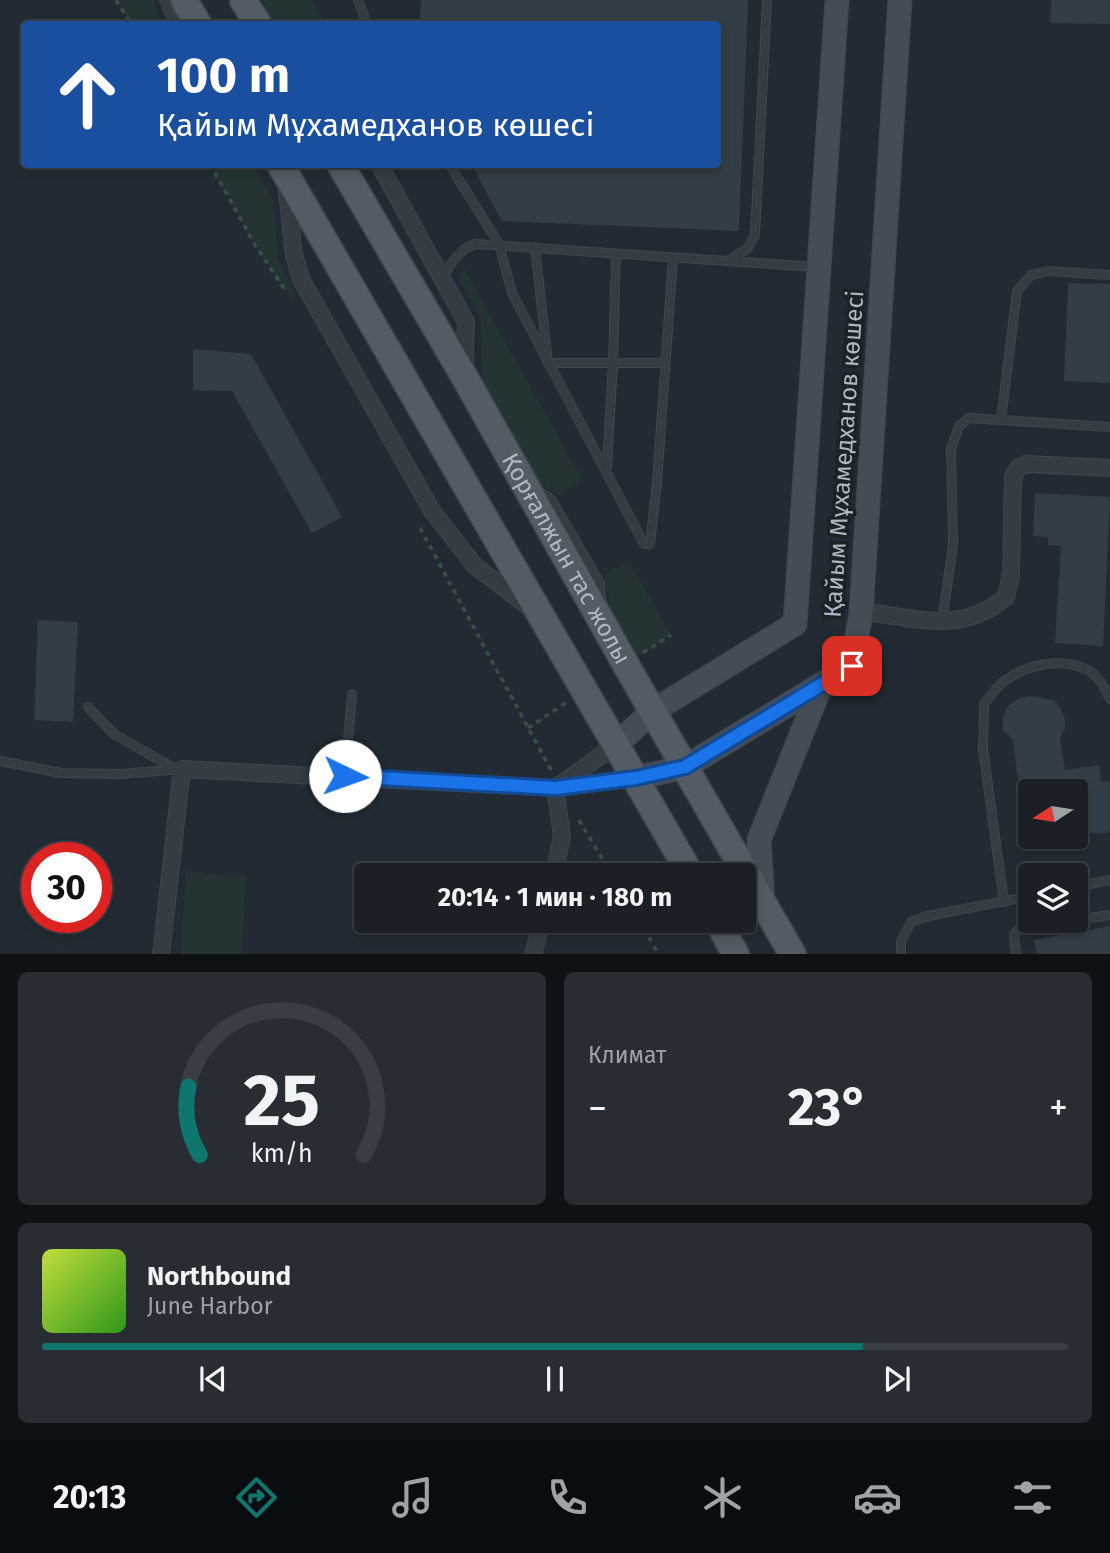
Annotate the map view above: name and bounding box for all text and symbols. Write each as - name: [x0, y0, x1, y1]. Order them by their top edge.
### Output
- text: 100 m: [157, 46, 290, 105]
- icon: ahead: [42, 49, 133, 140]
- text: Қайым Мұхамедханов көшесі: [157, 106, 594, 144]
- street label: Қайым Мұхамедханов көшесі: [819, 289, 869, 619]
- street label: Қорғалжын тас жолы: [496, 448, 637, 669]
- pin: [822, 636, 882, 696]
- icon: arrive: [833, 647, 871, 685]
- position arrow: [308, 739, 382, 813]
- north arrow: [1018, 779, 1088, 849]
- map controls: [1018, 779, 1088, 933]
- speed limit sign: 30: [21, 842, 112, 933]
- button: layers: [1018, 863, 1088, 933]
- text: 20:14 · 1 мин · 180 m: [438, 882, 672, 913]
- text: Климат: [588, 1041, 666, 1069]
- text: 25: [244, 1057, 320, 1144]
- text: 23°: [788, 1076, 868, 1139]
- text: −: [588, 1085, 607, 1131]
- text: +: [1049, 1085, 1068, 1131]
- text: km/h: [251, 1138, 313, 1168]
- text: Northbound: [147, 1261, 291, 1292]
- text: June Harbor: [147, 1292, 273, 1320]
- icon: previous: [194, 1360, 232, 1398]
- icon: pause: [536, 1360, 574, 1398]
- icon: next: [878, 1360, 916, 1398]
- icon: directions: [232, 1473, 281, 1522]
- icon: music: [388, 1473, 437, 1522]
- icon: phone: [543, 1473, 592, 1522]
- icon: climate: [698, 1473, 747, 1522]
- icon: car: [853, 1473, 902, 1522]
- icon: filters: [1008, 1473, 1057, 1522]
- text: 20:13: [53, 1478, 126, 1516]

